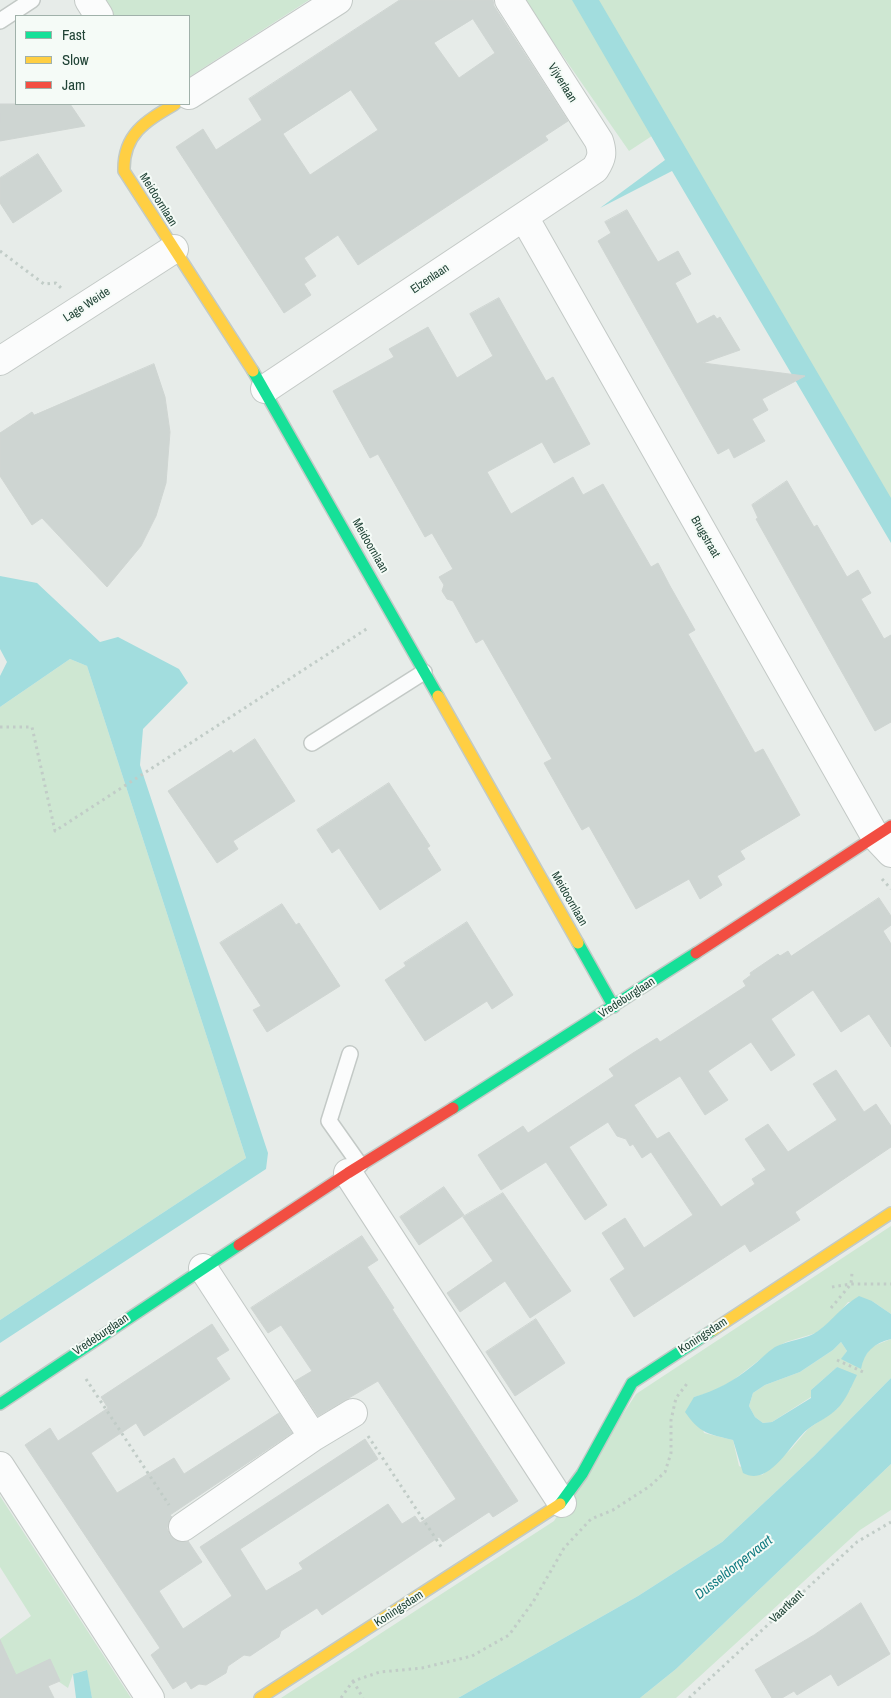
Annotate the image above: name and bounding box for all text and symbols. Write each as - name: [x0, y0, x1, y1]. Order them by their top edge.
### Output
- legend: [15, 15, 190, 105]
- text: Fast: [62, 24, 85, 45]
- text: Slow: [62, 49, 89, 70]
- street label: Vijverlaan: [544, 61, 580, 105]
- text: Jam: [62, 74, 85, 95]
- street label: Meidoornlaan: [136, 171, 180, 229]
- street label: Elzenlaan: [408, 261, 452, 297]
- street label: Lage Weide: [61, 285, 113, 325]
- street label: Brugstraat: [687, 514, 723, 560]
- street label: Meidoornlaan: [349, 516, 391, 576]
- street label: Meidoornlaan: [548, 869, 590, 929]
- street label: Vredeburglaan: [596, 974, 658, 1022]
- street label: Vredeburglaan: [70, 1311, 132, 1359]
- street label: Koningsdam: [676, 1315, 730, 1357]
- water label: Dusseldorpervaart: [692, 1533, 776, 1603]
- street label: Koningsdam: [372, 1588, 426, 1630]
- street label: Vaartkant: [767, 1588, 807, 1626]

